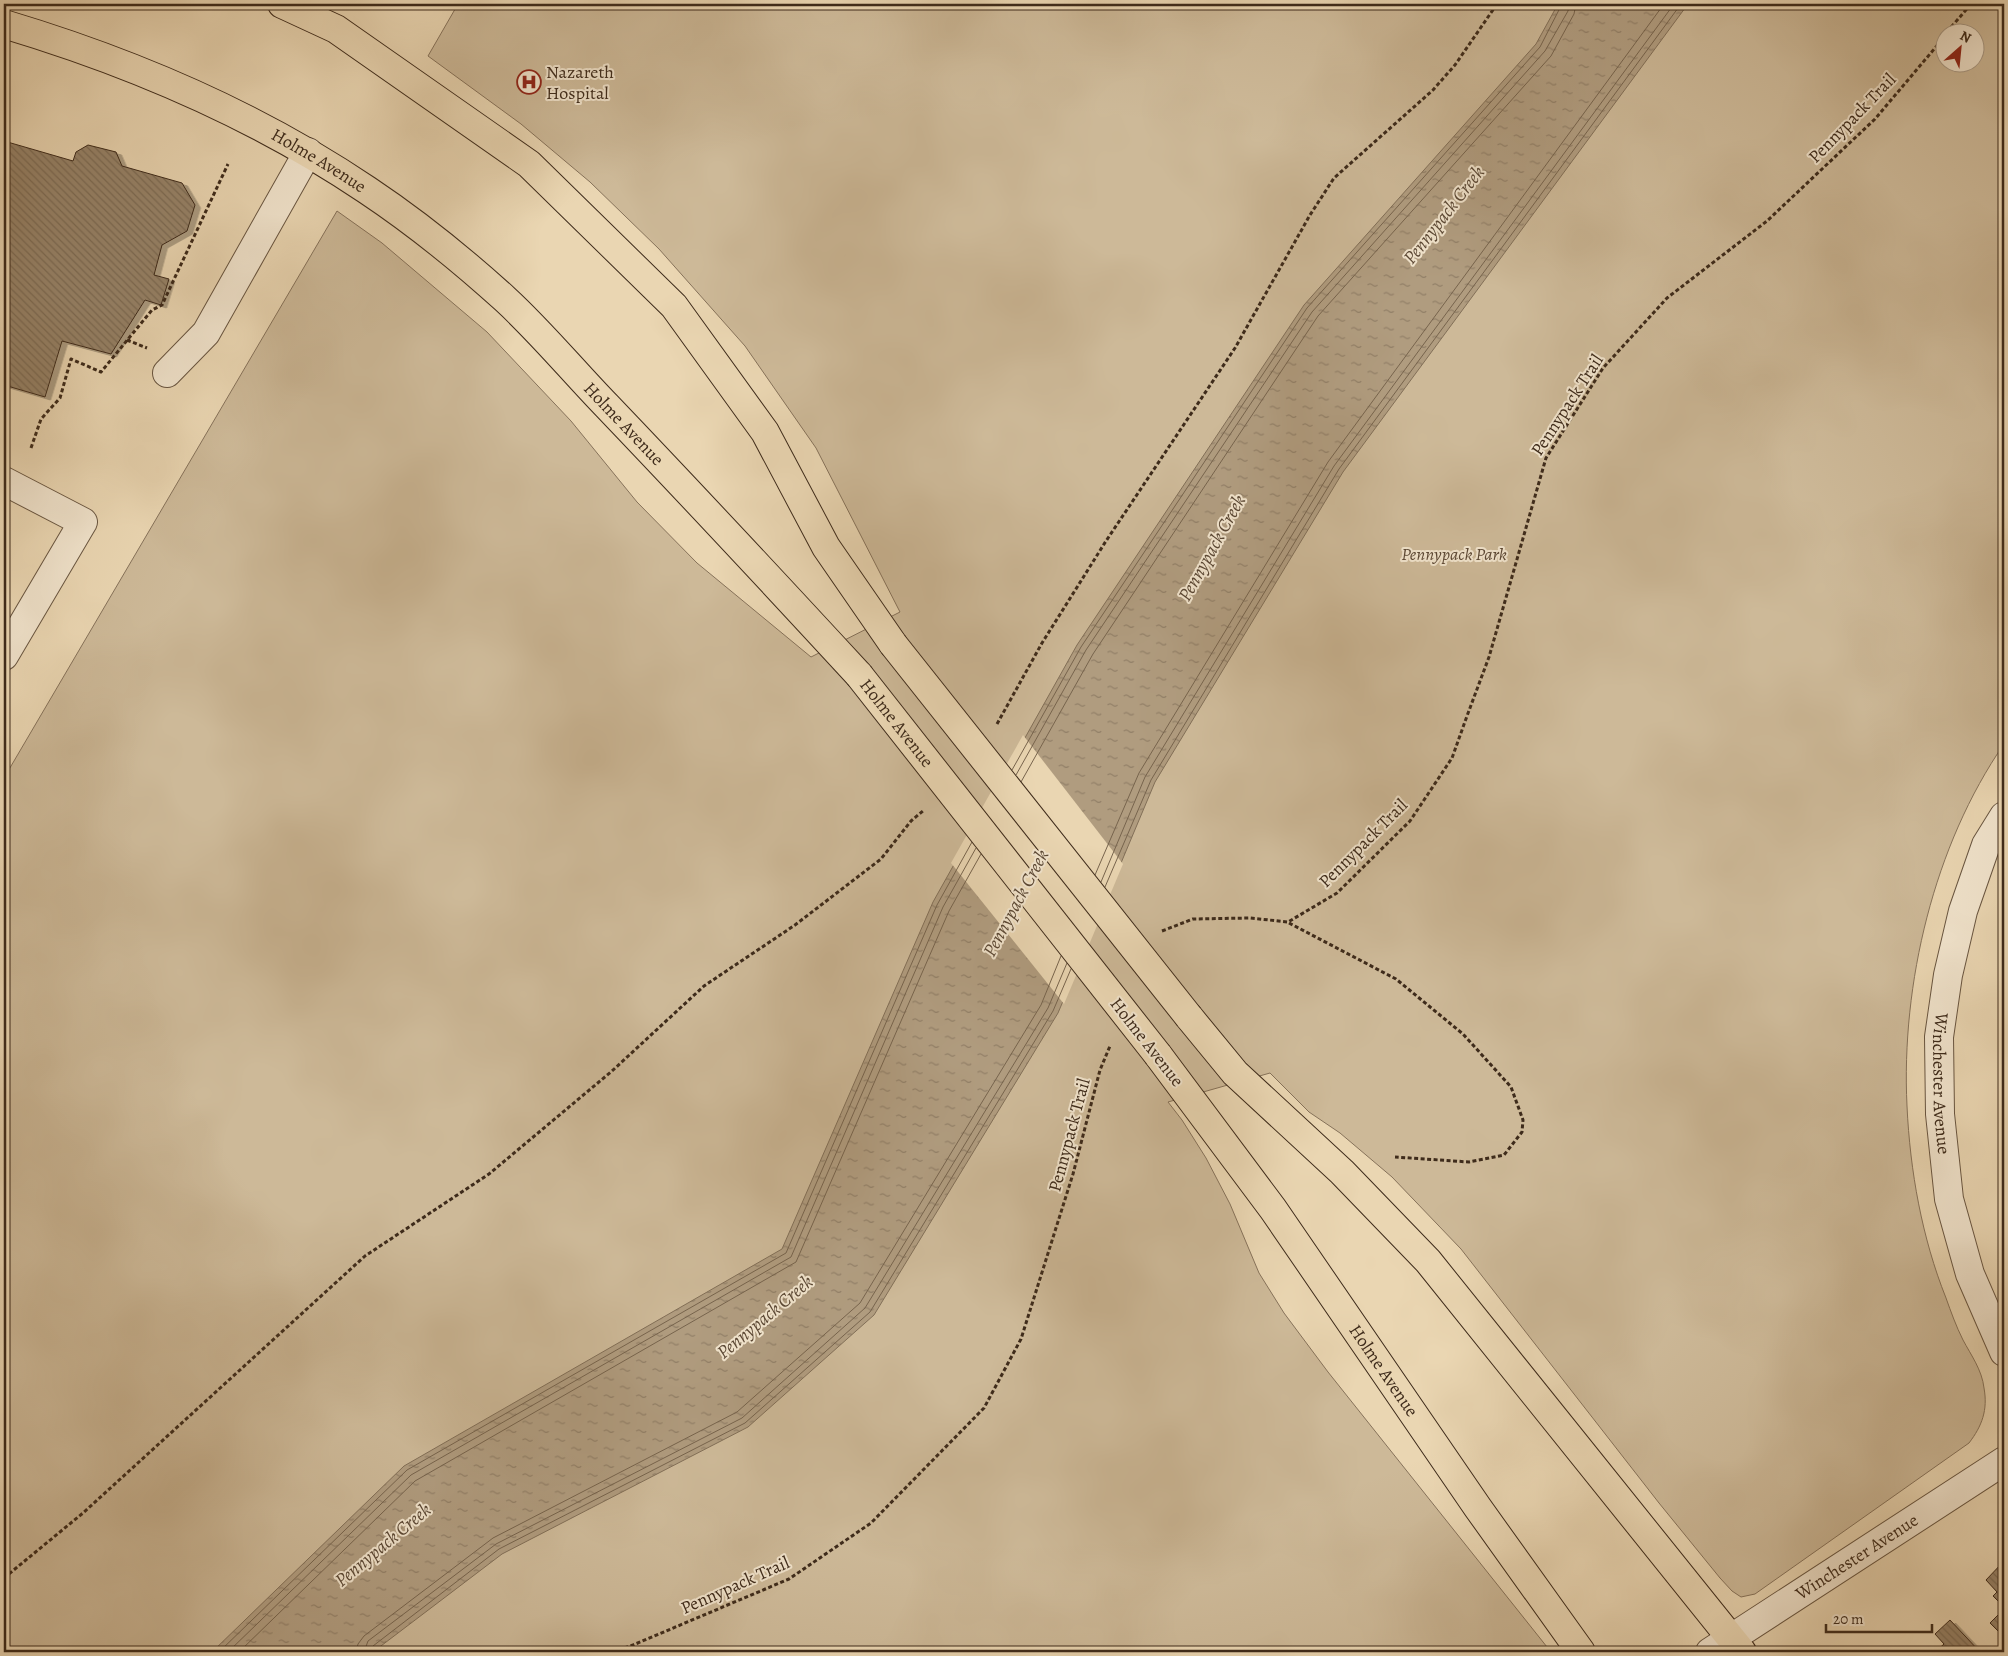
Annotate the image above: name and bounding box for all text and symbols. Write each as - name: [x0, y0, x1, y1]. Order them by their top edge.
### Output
- north arrow: [1936, 22, 1986, 72]
- text: N: [1957, 26, 1975, 48]
- place label: Nazareth Hospital: [546, 60, 614, 105]
- street label: Pennypack Trail: [1803, 67, 1902, 168]
- hospital icon: Nazareth Hospital: [516, 69, 542, 95]
- street label: Holme Avenue: [267, 123, 371, 198]
- water label: Pennypack Creek: [1397, 160, 1491, 270]
- street label: Pennypack Trail: [1525, 349, 1609, 460]
- street label: Holme Avenue: [578, 377, 669, 471]
- water label: Pennypack Creek: [1172, 490, 1252, 606]
- park label: Pennypack Park: [1401, 542, 1507, 566]
- street label: Holme Avenue: [854, 674, 939, 772]
- street label: Pennypack Trail: [1313, 793, 1413, 893]
- water label: Pennypack Creek: [977, 845, 1055, 961]
- street label: Holme Avenue: [1105, 993, 1189, 1091]
- street label: Winchester Avenue: [1927, 1010, 1956, 1156]
- street label: Pennypack Trail: [1042, 1075, 1096, 1194]
- water label: Pennypack Creek: [711, 1269, 819, 1365]
- street label: Holme Avenue: [1344, 1320, 1424, 1421]
- water label: Pennypack Creek: [329, 1497, 437, 1593]
- street label: Winchester Avenue: [1790, 1508, 1923, 1606]
- street label: Pennypack Trail: [677, 1550, 794, 1620]
- scale bar: [1826, 1601, 1932, 1633]
- text: 20 m: [1833, 1609, 1864, 1629]

